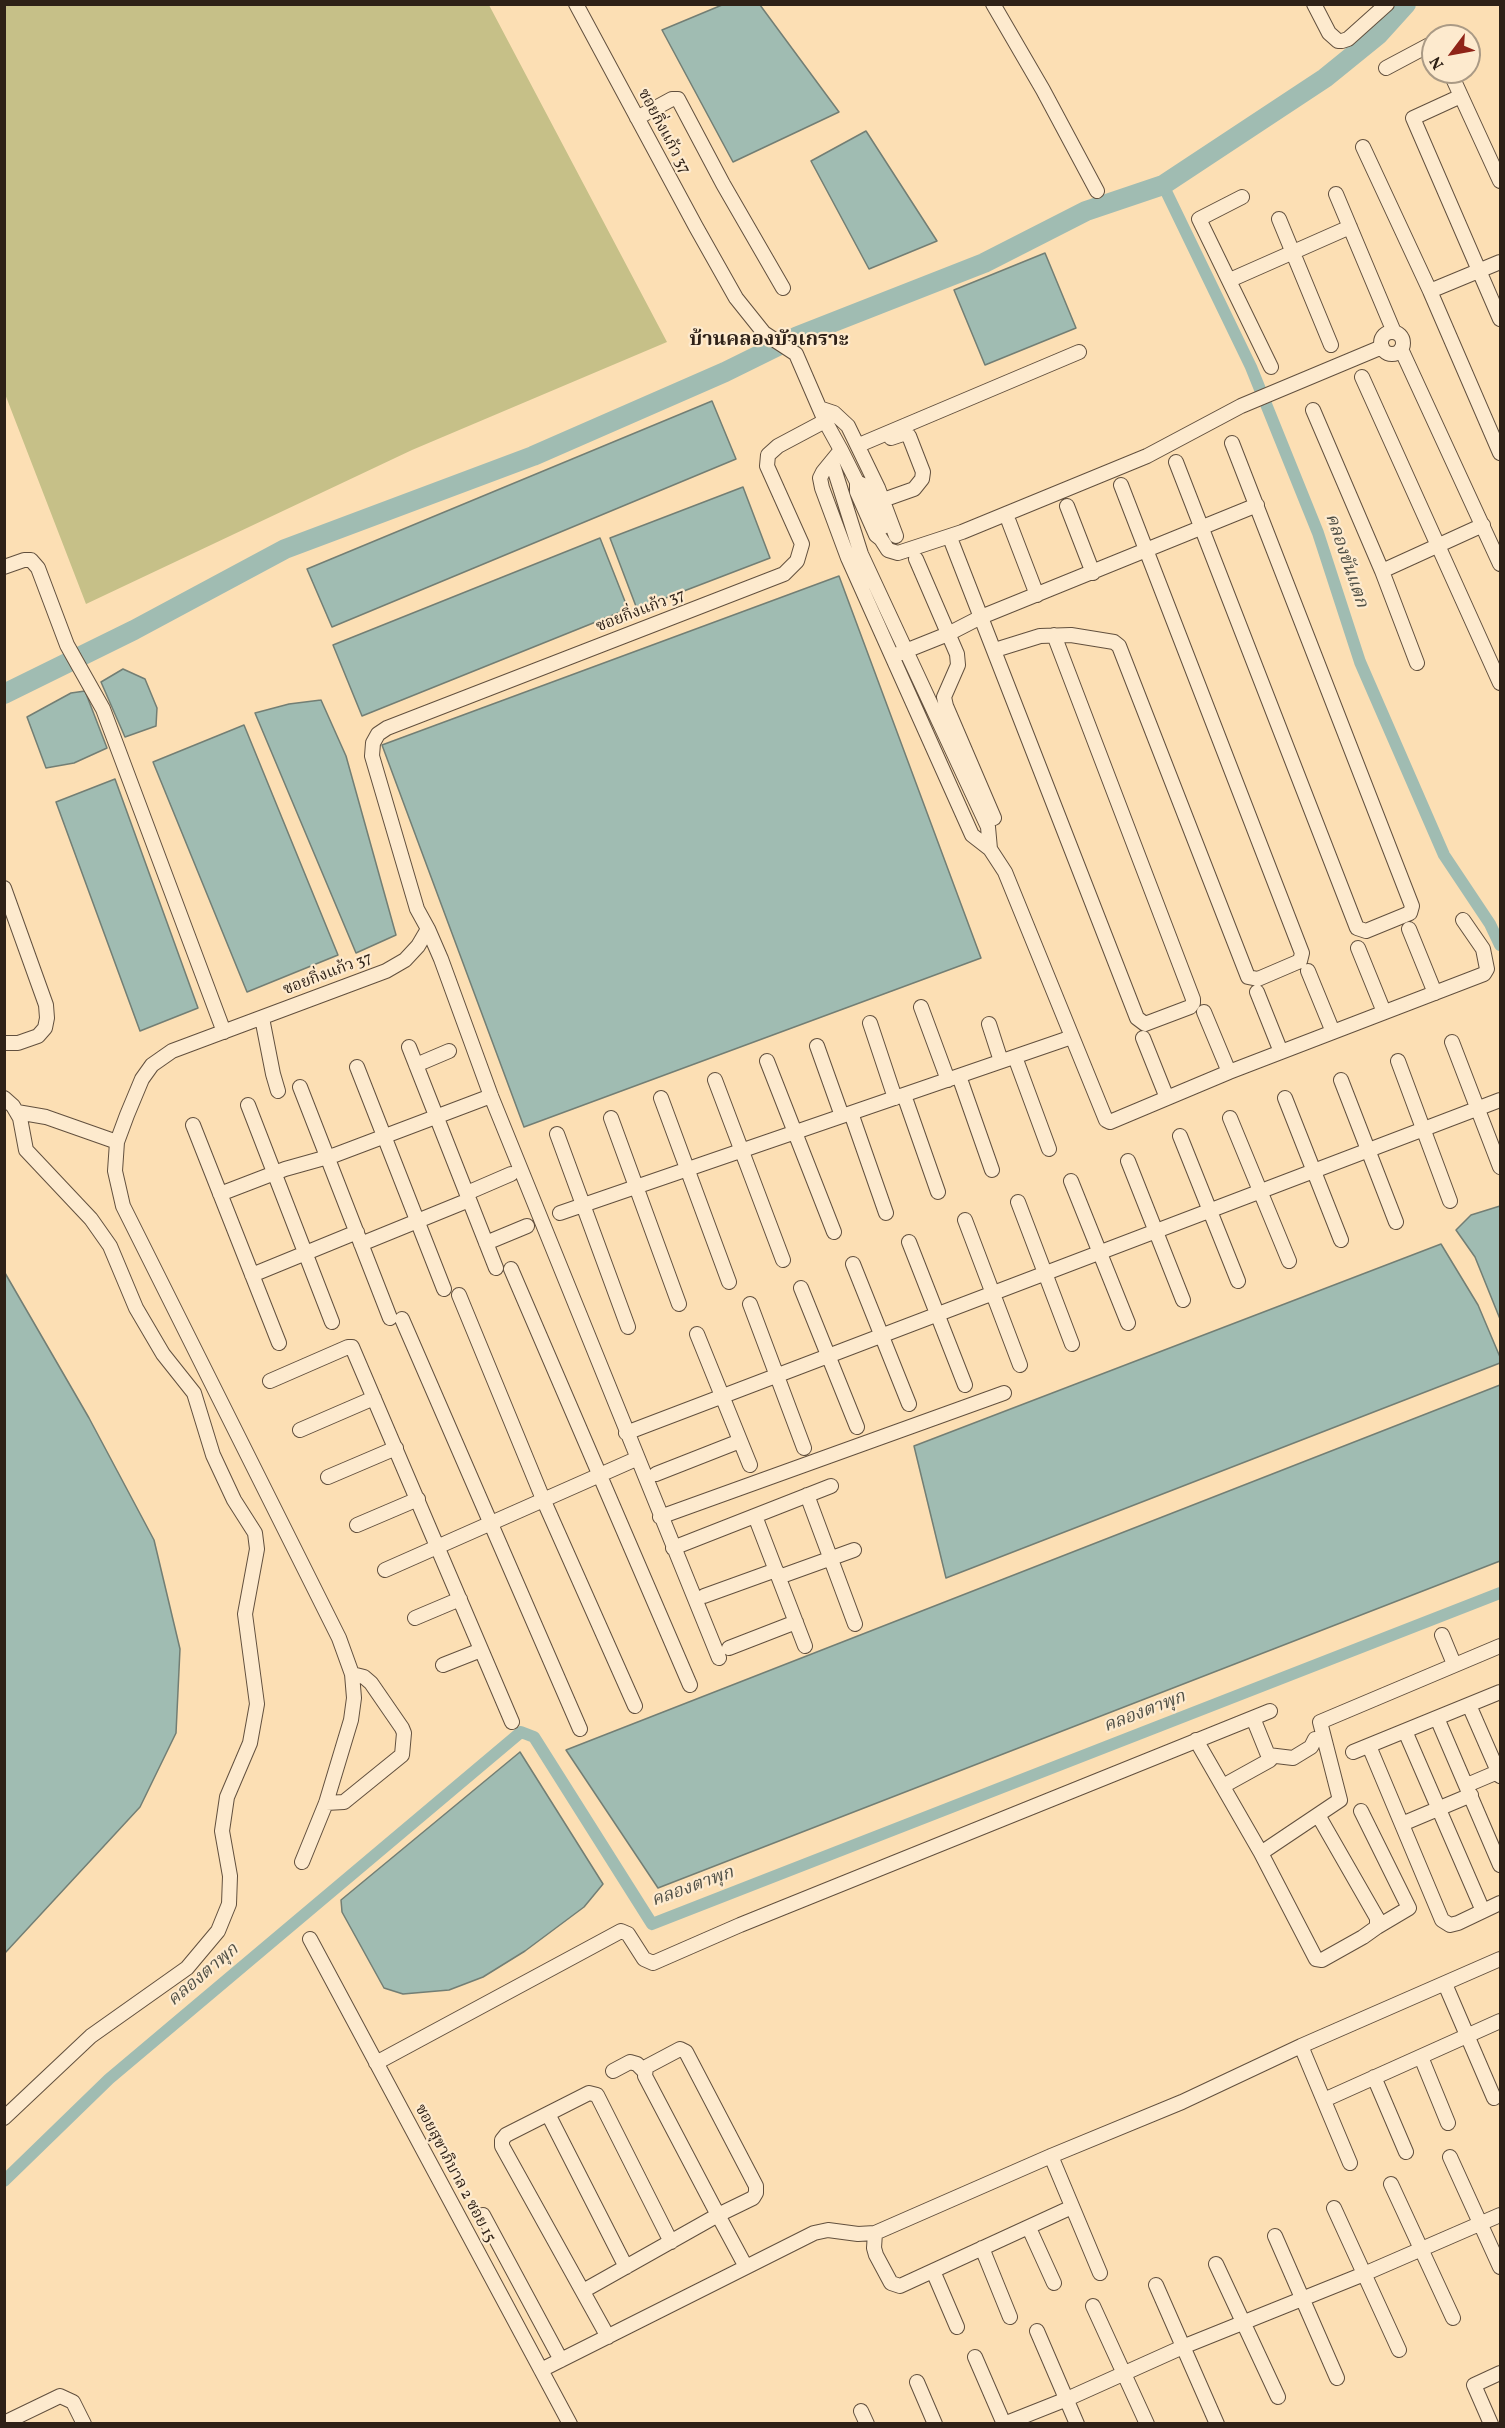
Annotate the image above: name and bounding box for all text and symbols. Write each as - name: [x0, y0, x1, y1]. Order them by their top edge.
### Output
- north arrow: [1421, 24, 1481, 84]
- text: N: [1425, 52, 1450, 73]
- street label: ซอยกิ่งแก้ว 37: [632, 86, 694, 178]
- district label: บ้านคลองบัวเกราะ: [689, 329, 849, 353]
- water label: คลองขันแตก: [1319, 511, 1371, 611]
- street label: ซอยกิ่งแก้ว 37: [594, 586, 688, 638]
- street label: ซอยกิ่งแก้ว 37: [281, 949, 375, 1001]
- water label: คลองตาพุก: [1101, 1688, 1189, 1738]
- water label: คลองตาพุก: [649, 1863, 737, 1913]
- water label: คลองตาพุก: [164, 1940, 244, 2012]
- street label: ซอยสุขาภิบาล 2 ซอย 15: [409, 2102, 499, 2246]

